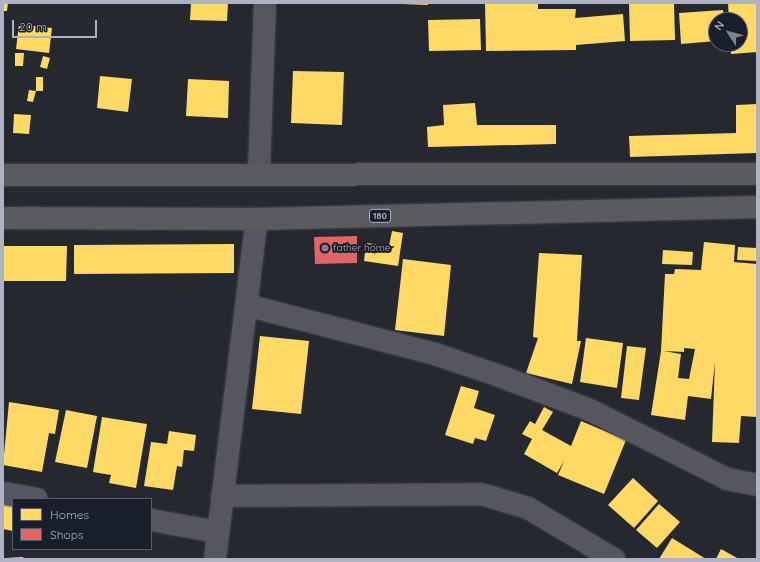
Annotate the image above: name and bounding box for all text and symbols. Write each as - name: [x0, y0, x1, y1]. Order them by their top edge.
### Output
- scale bar: [14, 12, 99, 38]
- north arrow: [708, 12, 748, 52]
- text: N: [711, 18, 727, 33]
- text: 20 m: [19, 19, 47, 34]
- road number: 180: [369, 209, 391, 223]
- place label: father home: [333, 242, 390, 254]
- marker: father home: [320, 243, 330, 253]
- legend: [12, 498, 152, 550]
- text: Homes: [50, 507, 89, 522]
- text: Shops: [50, 527, 84, 542]

